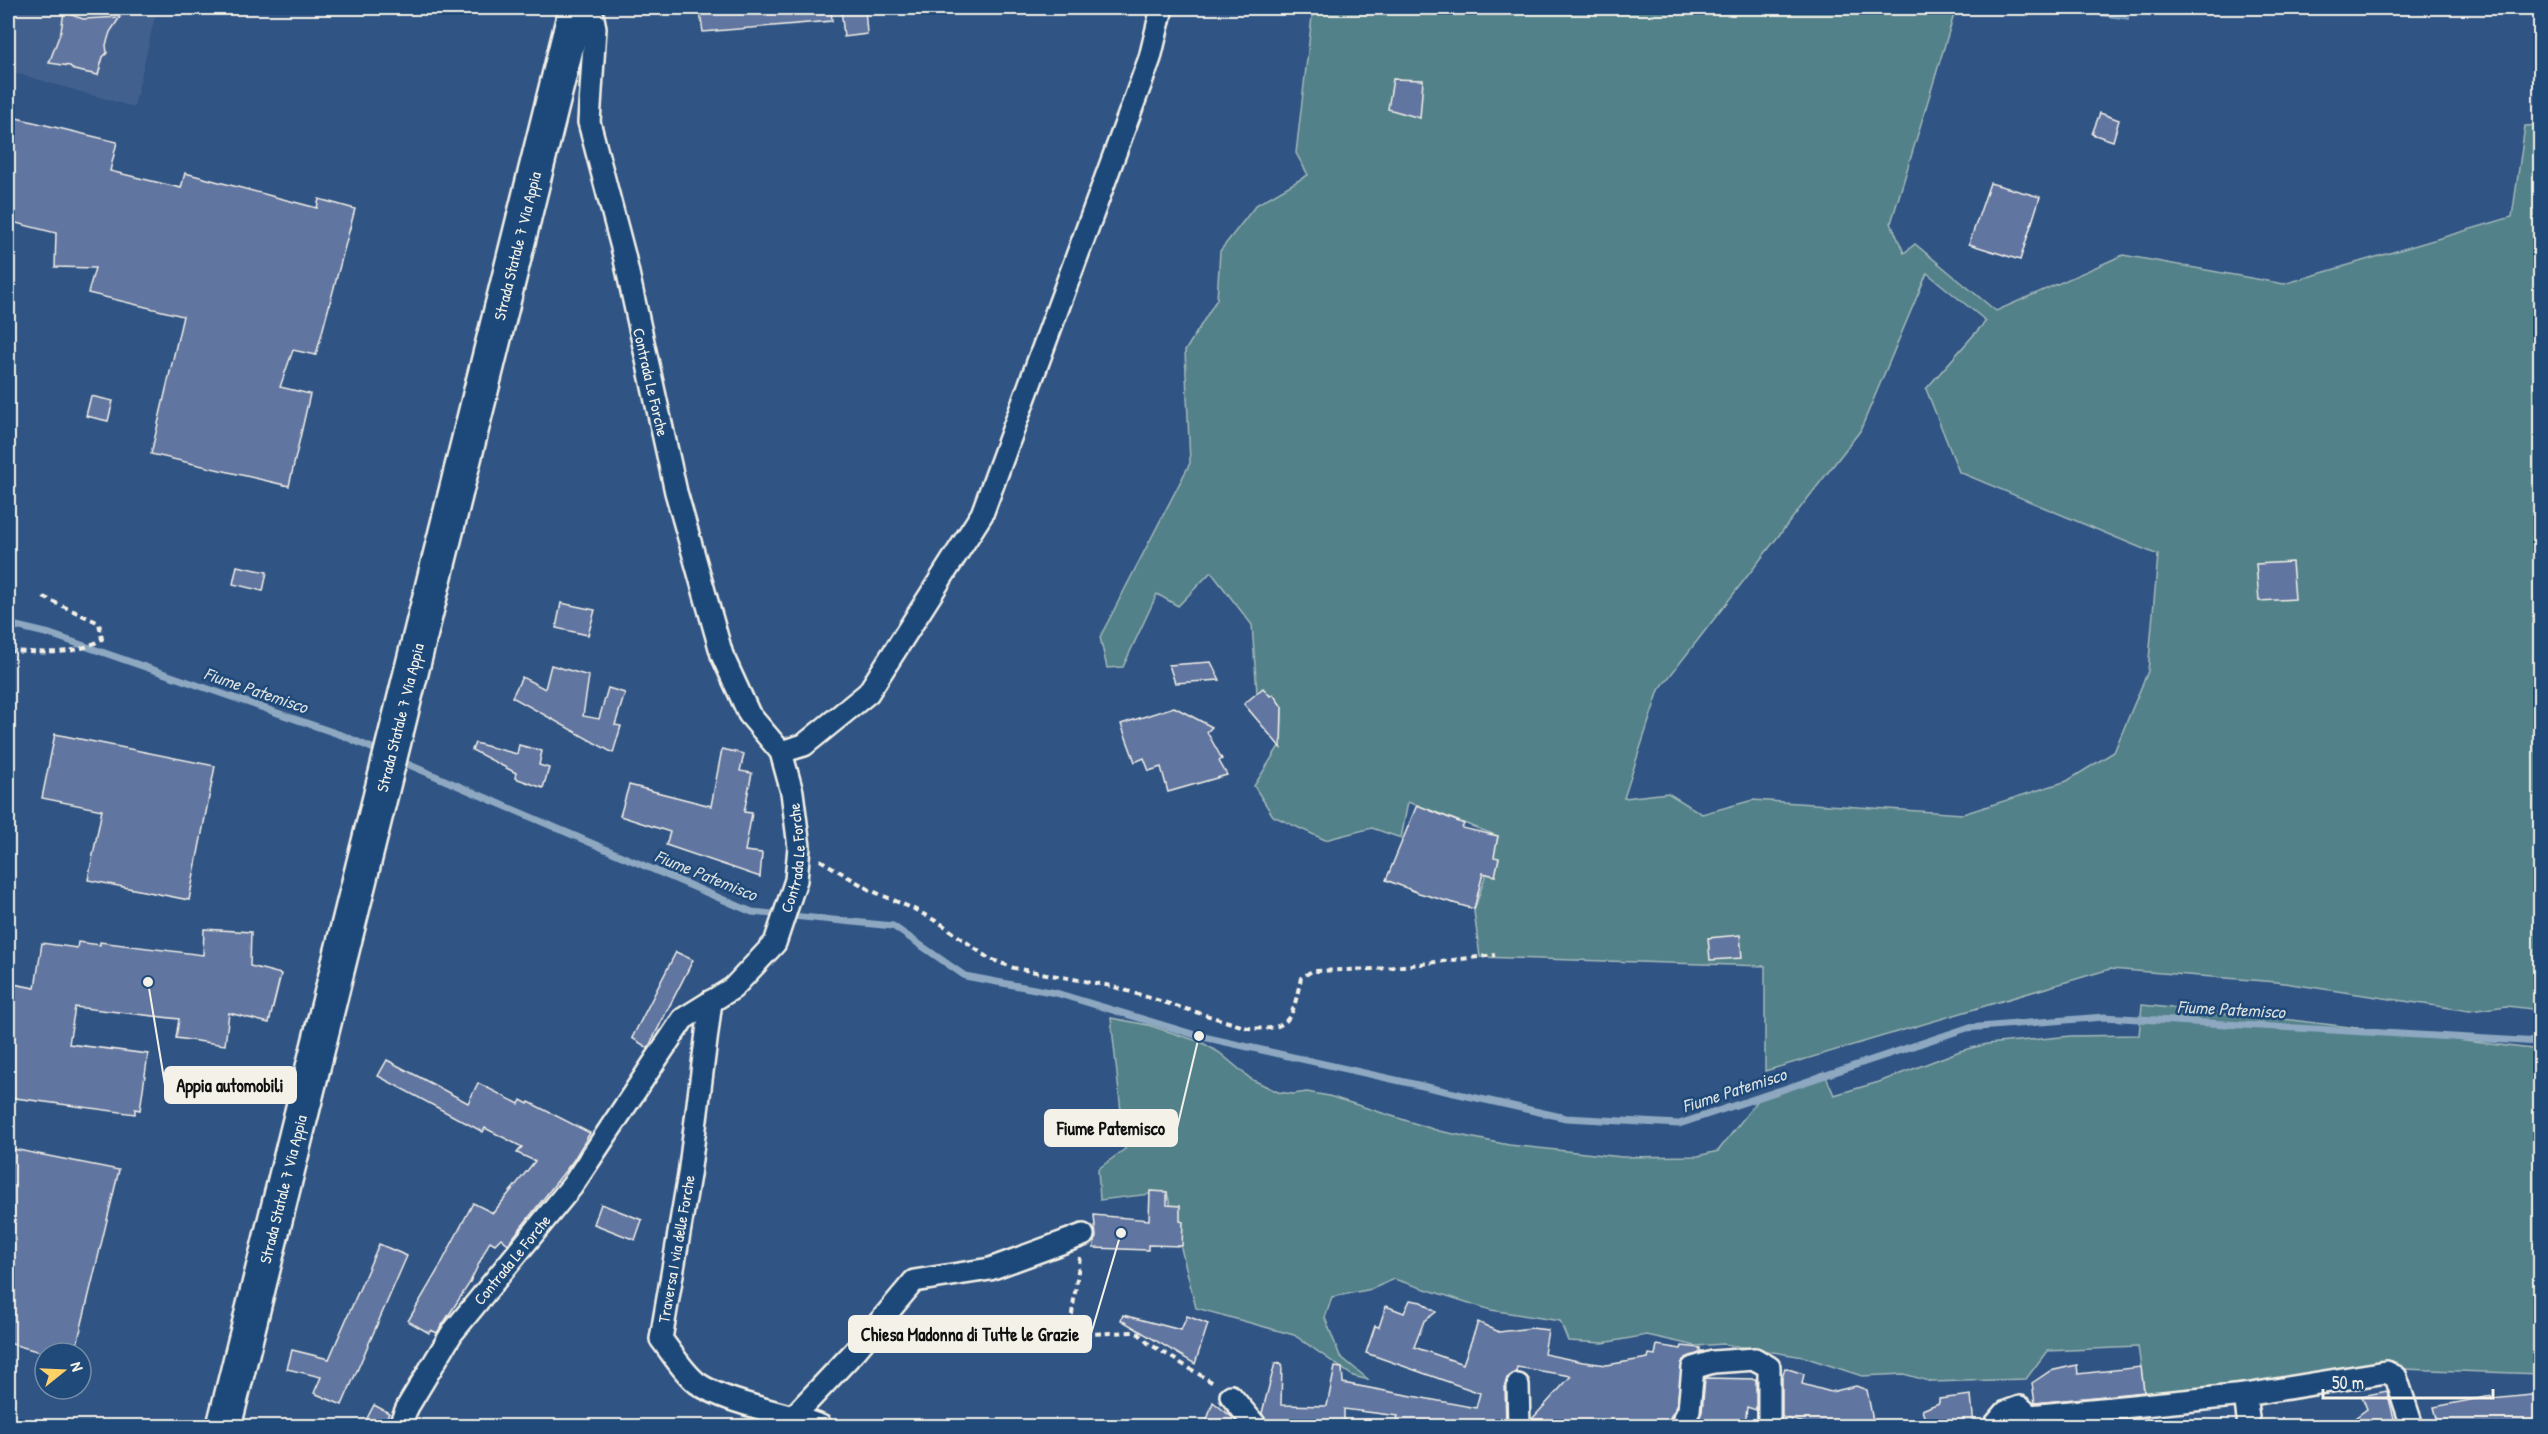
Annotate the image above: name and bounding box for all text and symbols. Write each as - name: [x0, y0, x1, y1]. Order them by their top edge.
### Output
- street label: Strada Statale 7 Via Appia: [488, 169, 546, 322]
- street label: Contrada Le Forche: [628, 326, 674, 439]
- street label: Strada Statale 7 Via Appia: [371, 641, 429, 794]
- water label: Fiume Patemisco: [201, 661, 313, 720]
- street label: Contrada Le Forche: [775, 801, 810, 915]
- water label: Fiume Patemisco: [651, 843, 762, 907]
- water label: Fiume Patemisco: [2176, 994, 2287, 1024]
- water label: Fiume Patemisco: [1679, 1061, 1791, 1119]
- callout: Appia automobili: [165, 1067, 296, 1103]
- text: Appia automobili: [177, 1073, 283, 1099]
- callout: Fiume Patemisco: [1045, 1110, 1177, 1146]
- street label: Strada Statale 7 Via Appia: [254, 1113, 312, 1266]
- text: Fiume Patemisco: [1056, 1116, 1166, 1141]
- street label: Traversa I via delle Forche: [652, 1173, 700, 1325]
- street label: Contrada Le Forche: [468, 1209, 556, 1309]
- callout: Chiesa Madonna di Tutte le Grazie: [849, 1316, 1091, 1352]
- text: Chiesa Madonna di Tutte le Grazie: [861, 1322, 1080, 1347]
- north arrow: [33, 1341, 93, 1401]
- text: N: [65, 1359, 89, 1374]
- scale bar: [2323, 1362, 2492, 1400]
- text: 50 m: [2332, 1370, 2364, 1395]

